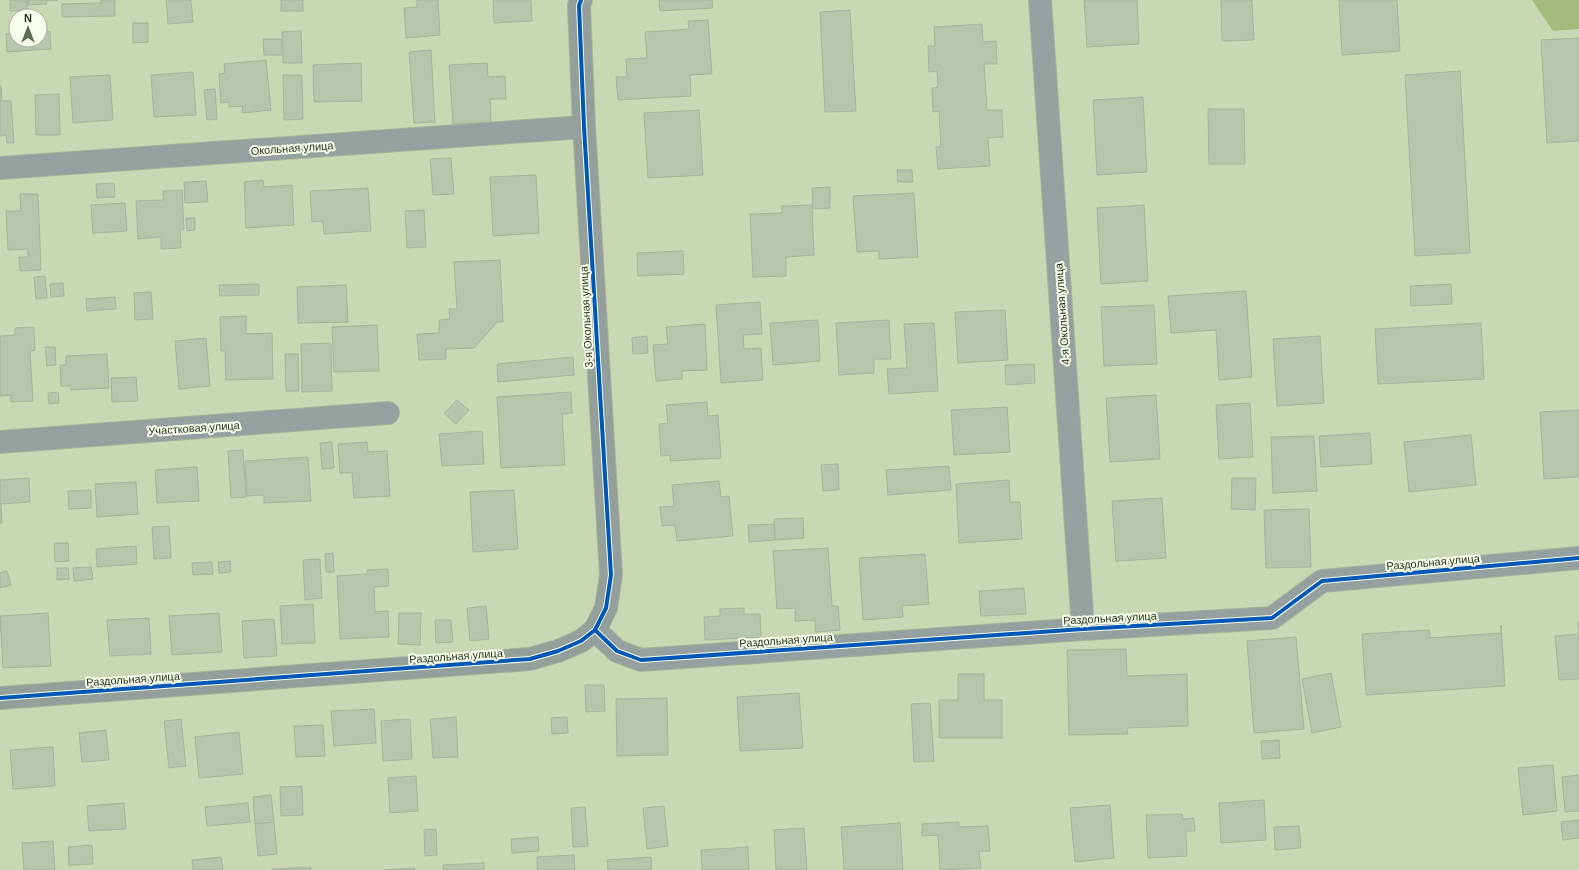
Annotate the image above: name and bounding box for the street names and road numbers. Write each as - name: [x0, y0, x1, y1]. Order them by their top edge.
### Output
- street label: Окольная улица: [250, 139, 335, 157]
- street label: 4-я Окольная улица: [1052, 262, 1072, 365]
- street label: 3-я Окольная улица: [577, 265, 595, 368]
- street label: Участковая улица: [148, 419, 241, 437]
- street label: Раздольная улица: [1386, 552, 1481, 572]
- street label: Раздольная улица: [1063, 610, 1158, 626]
- street label: Раздольная улица: [739, 631, 834, 649]
- street label: Раздольная улица: [409, 647, 504, 665]
- street label: Раздольная улица: [86, 670, 181, 688]

